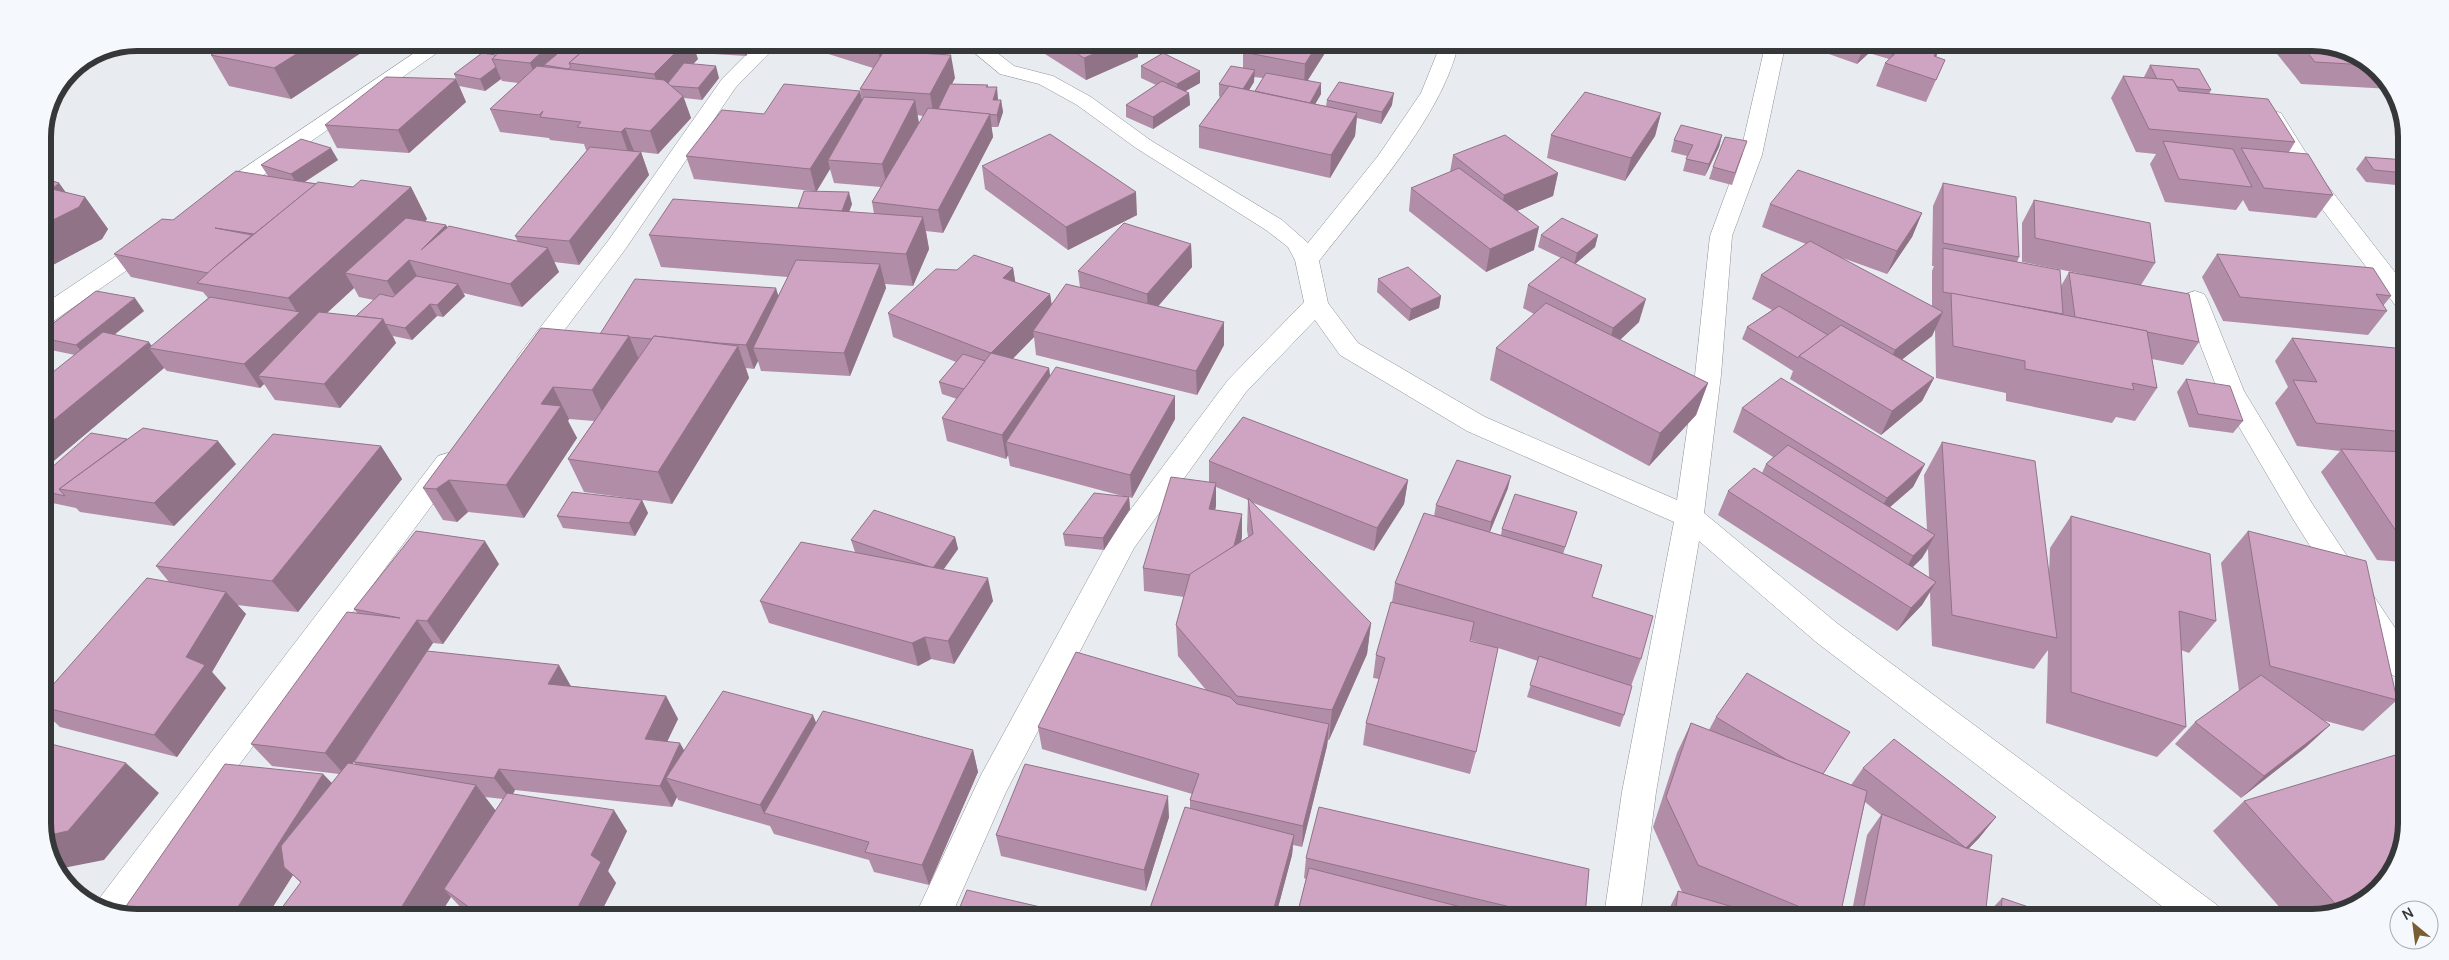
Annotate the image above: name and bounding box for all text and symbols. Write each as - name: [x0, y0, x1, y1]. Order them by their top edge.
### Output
- north arrow: [2389, 900, 2439, 950]
- text: N: [2398, 902, 2416, 924]

